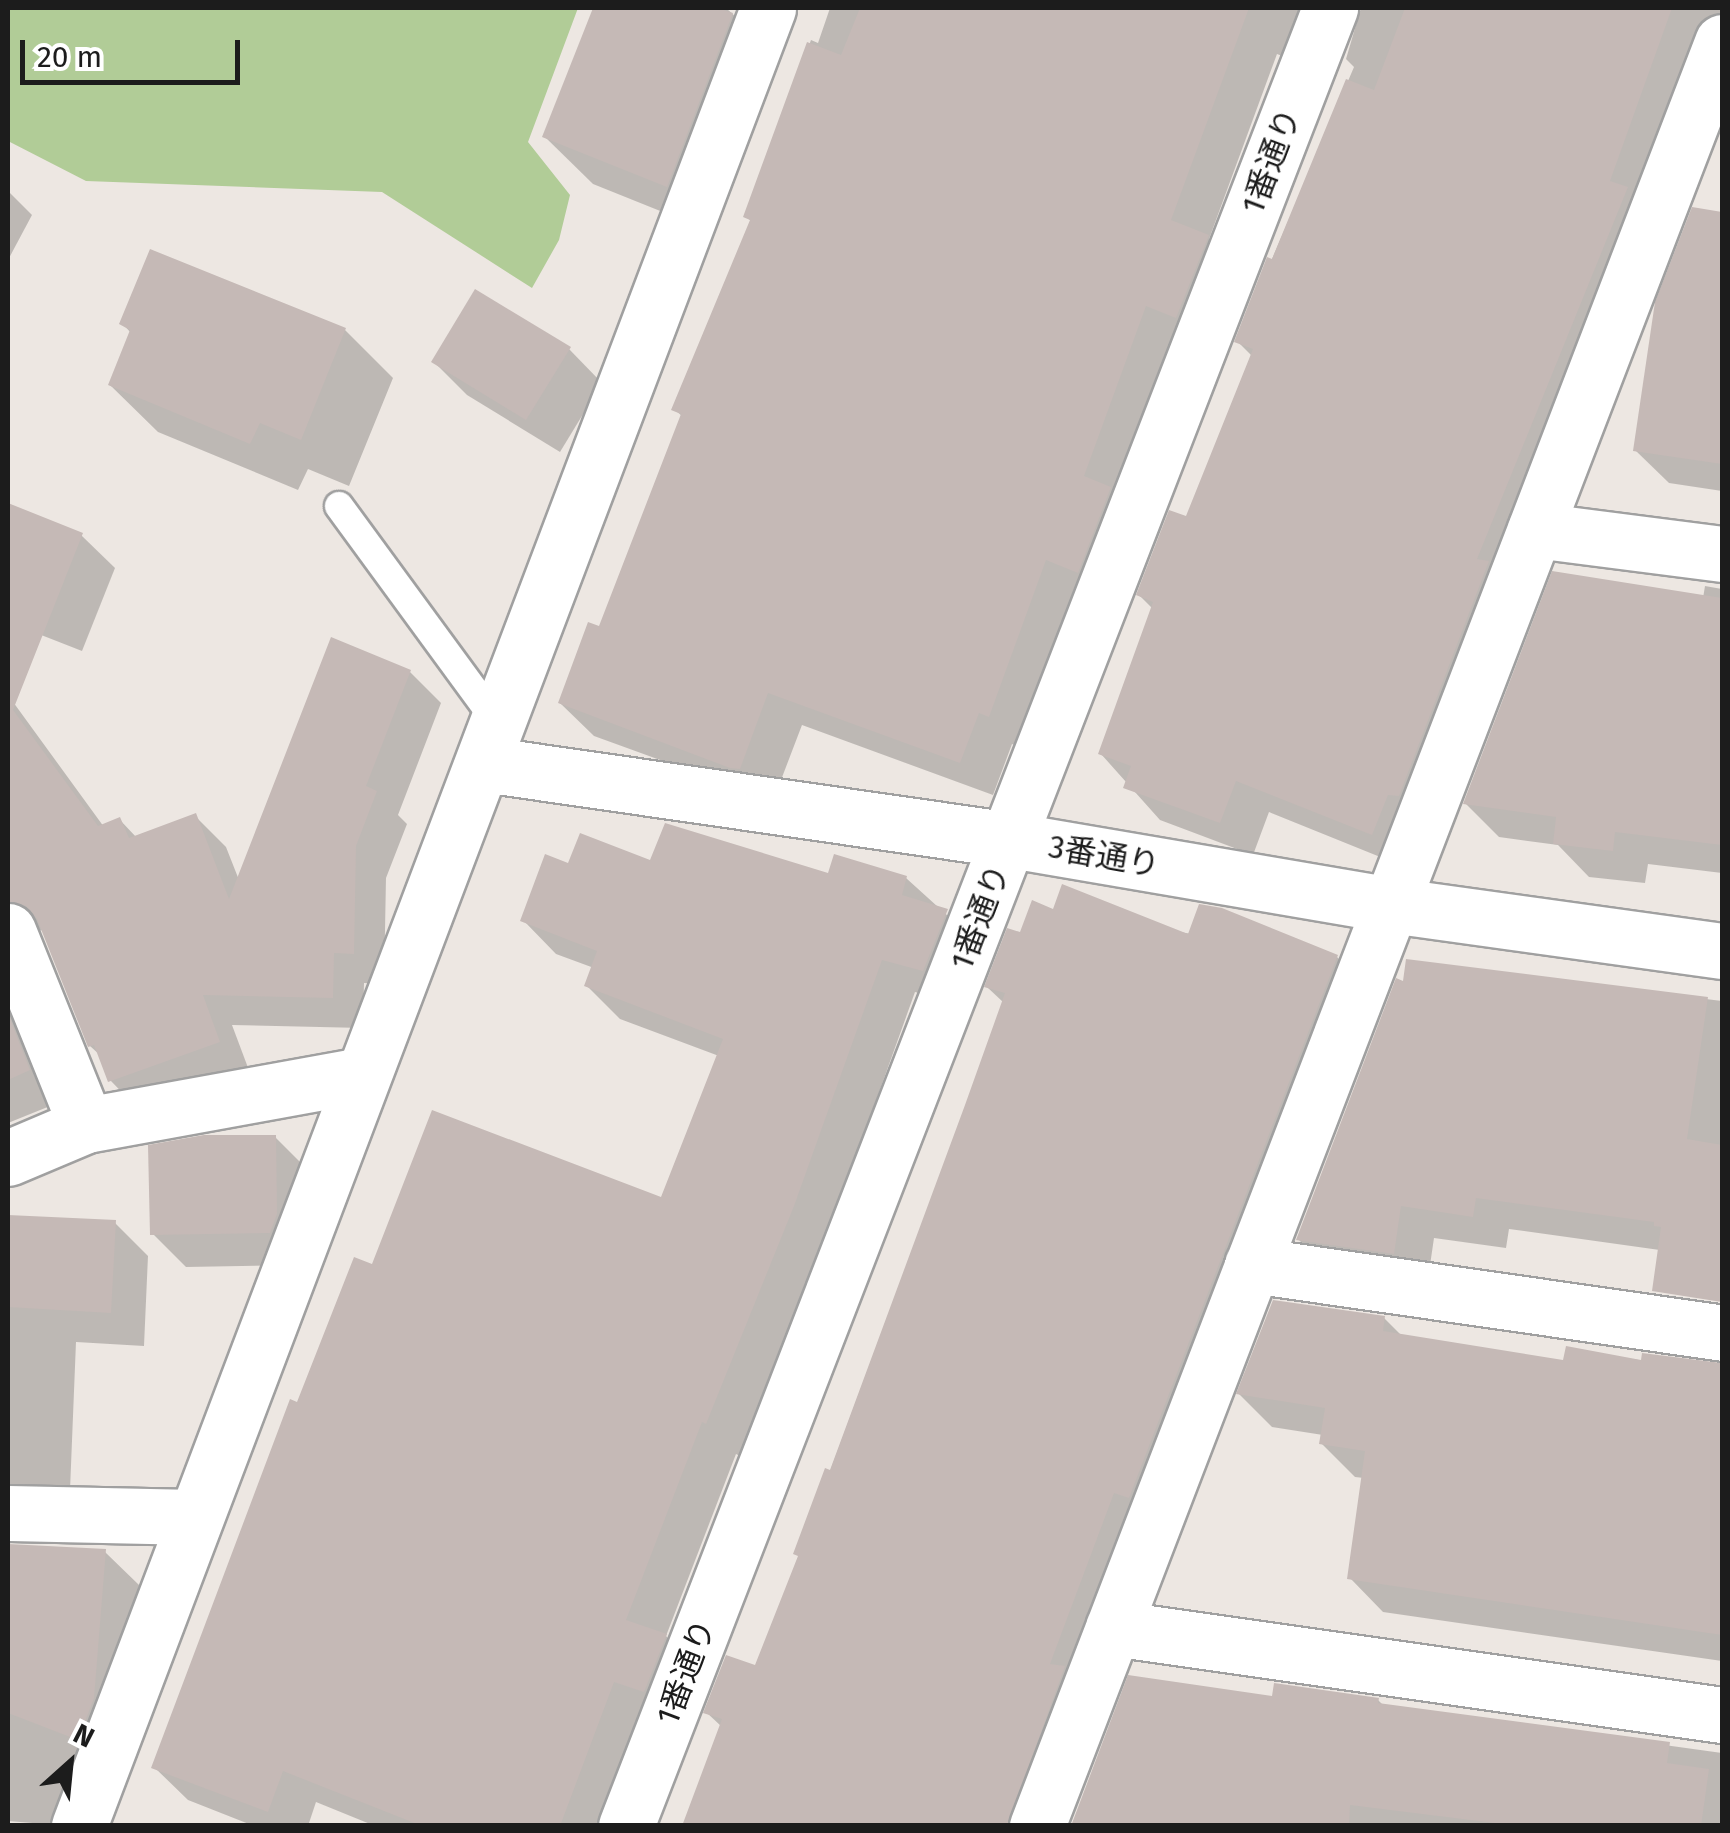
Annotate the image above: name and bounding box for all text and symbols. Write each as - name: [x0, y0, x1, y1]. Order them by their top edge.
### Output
- scale bar: [25, 20, 245, 82]
- text: 20 m: [37, 39, 102, 75]
- street label: 1番通り: [1233, 103, 1309, 219]
- street label: 3番通り: [1046, 827, 1162, 885]
- street label: 1番通り: [942, 859, 1018, 975]
- street label: 1番通り: [648, 1614, 724, 1730]
- north arrow: [20, 1713, 120, 1813]
- text: N: [68, 1717, 100, 1755]

